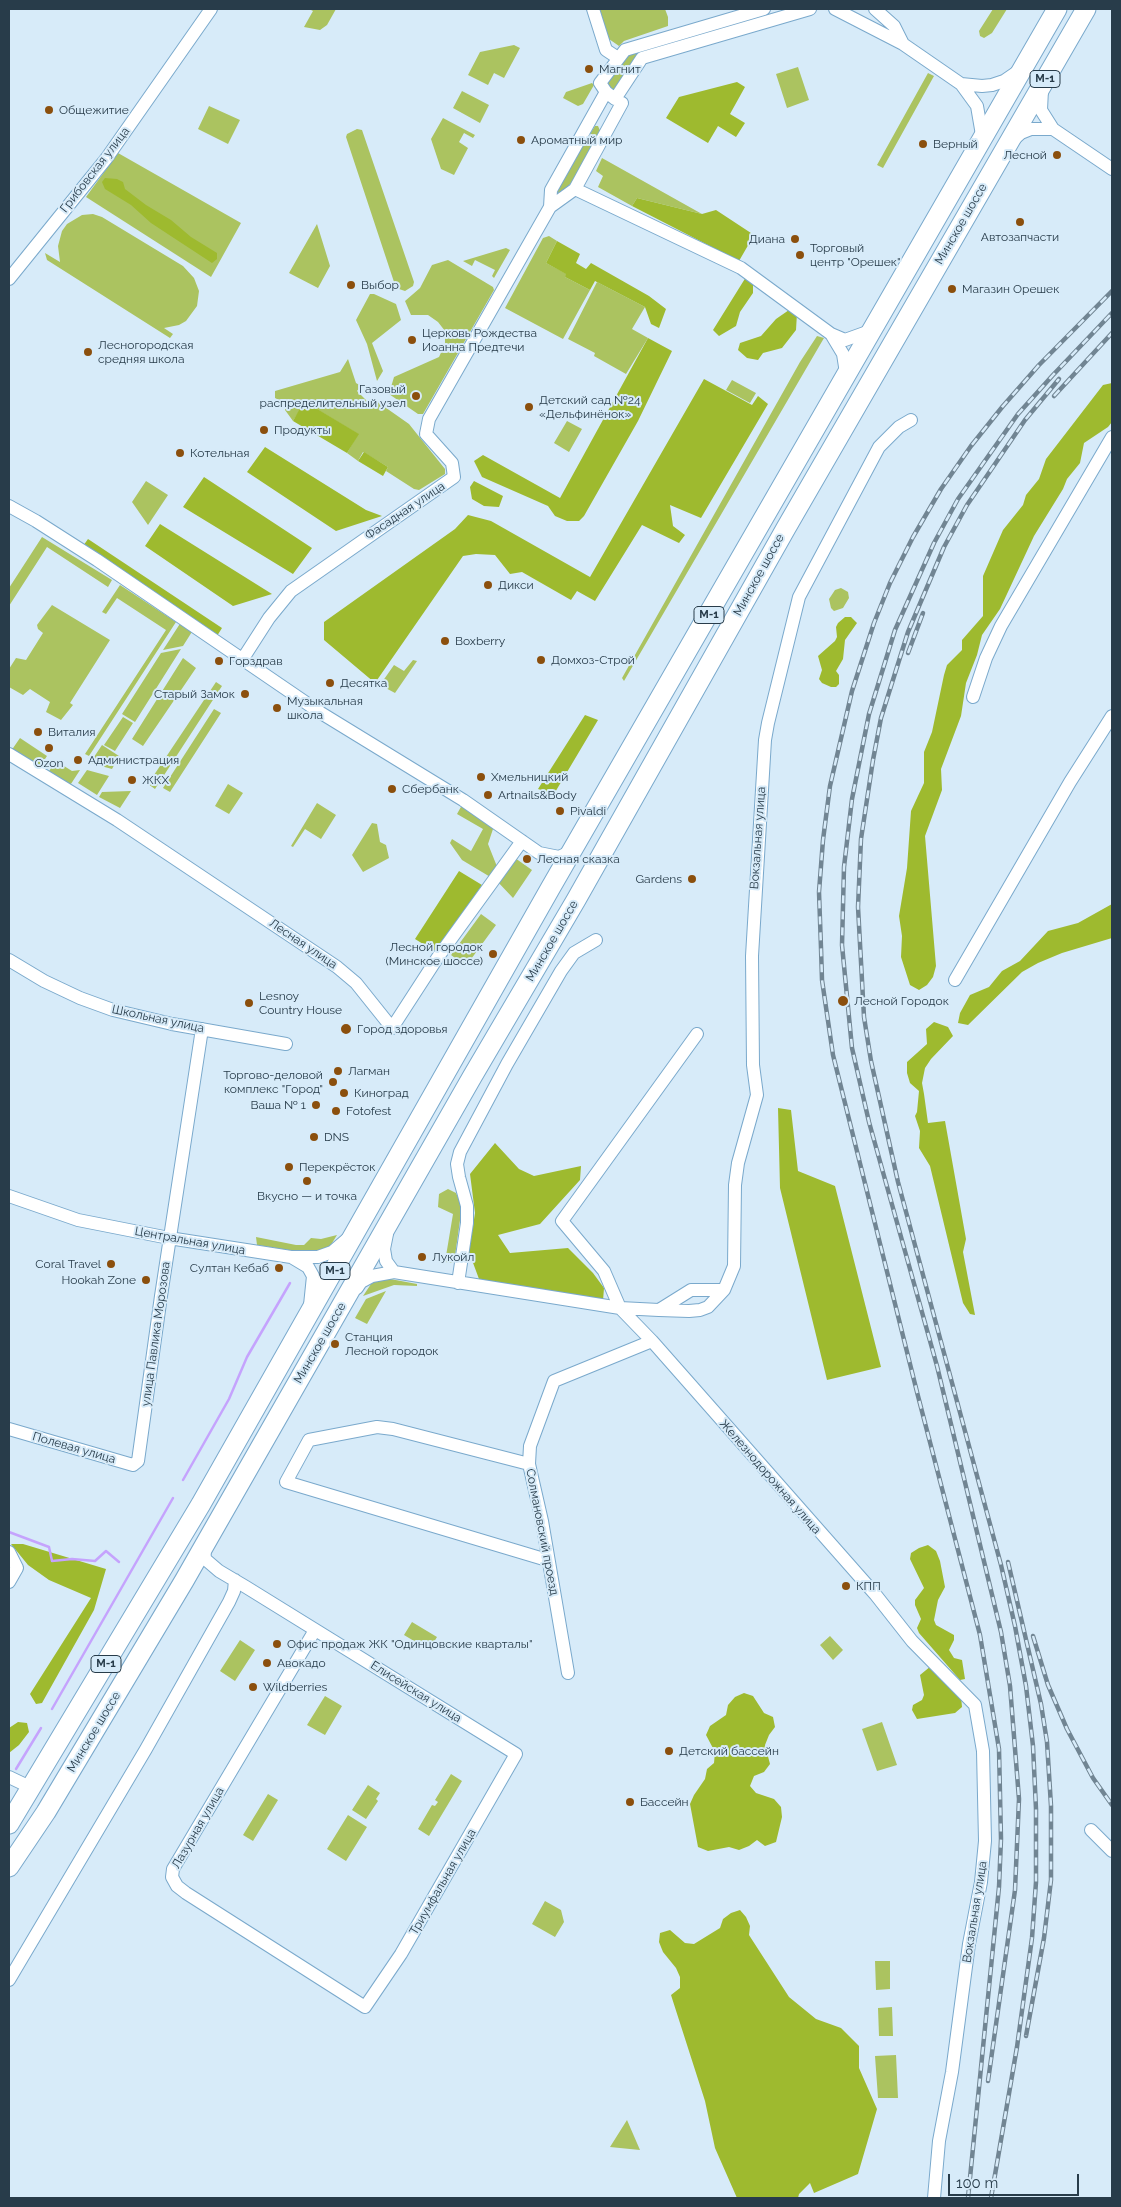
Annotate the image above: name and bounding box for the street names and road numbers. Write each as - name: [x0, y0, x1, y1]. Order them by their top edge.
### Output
- road number: М-1: [1030, 70, 1060, 88]
- street label: Грибовская улица: [57, 125, 133, 215]
- street label: Минское шоссе: [932, 181, 990, 267]
- street label: Фасадная улица: [362, 479, 448, 543]
- street label: Минское шоссе: [731, 532, 787, 618]
- road number: М-1: [694, 606, 724, 624]
- street label: Вокзальная улица: [747, 786, 769, 890]
- street label: Минское шоссе: [523, 898, 581, 984]
- street label: Лесная улица: [266, 916, 340, 972]
- street label: Школьная улица: [111, 1002, 205, 1036]
- street label: Центральная улица: [134, 1224, 246, 1258]
- street label: улица Павлика Морозова: [139, 1261, 173, 1407]
- road number: М-1: [320, 1262, 350, 1280]
- street label: Минское шоссе: [291, 1300, 349, 1386]
- street label: Железнодорожная улица: [716, 1417, 824, 1537]
- street label: Полевая улица: [31, 1429, 117, 1467]
- street label: Солмановский проезд: [523, 1467, 561, 1597]
- road number: М-1: [91, 1656, 121, 1672]
- street label: Елисейская улица: [368, 1658, 464, 1726]
- street label: Минское шоссе: [64, 1689, 124, 1775]
- street label: Лазурная улица: [169, 1785, 227, 1871]
- street label: Триумфальная улица: [407, 1826, 479, 1938]
- street label: Вокзальная улица: [960, 1860, 990, 1964]

